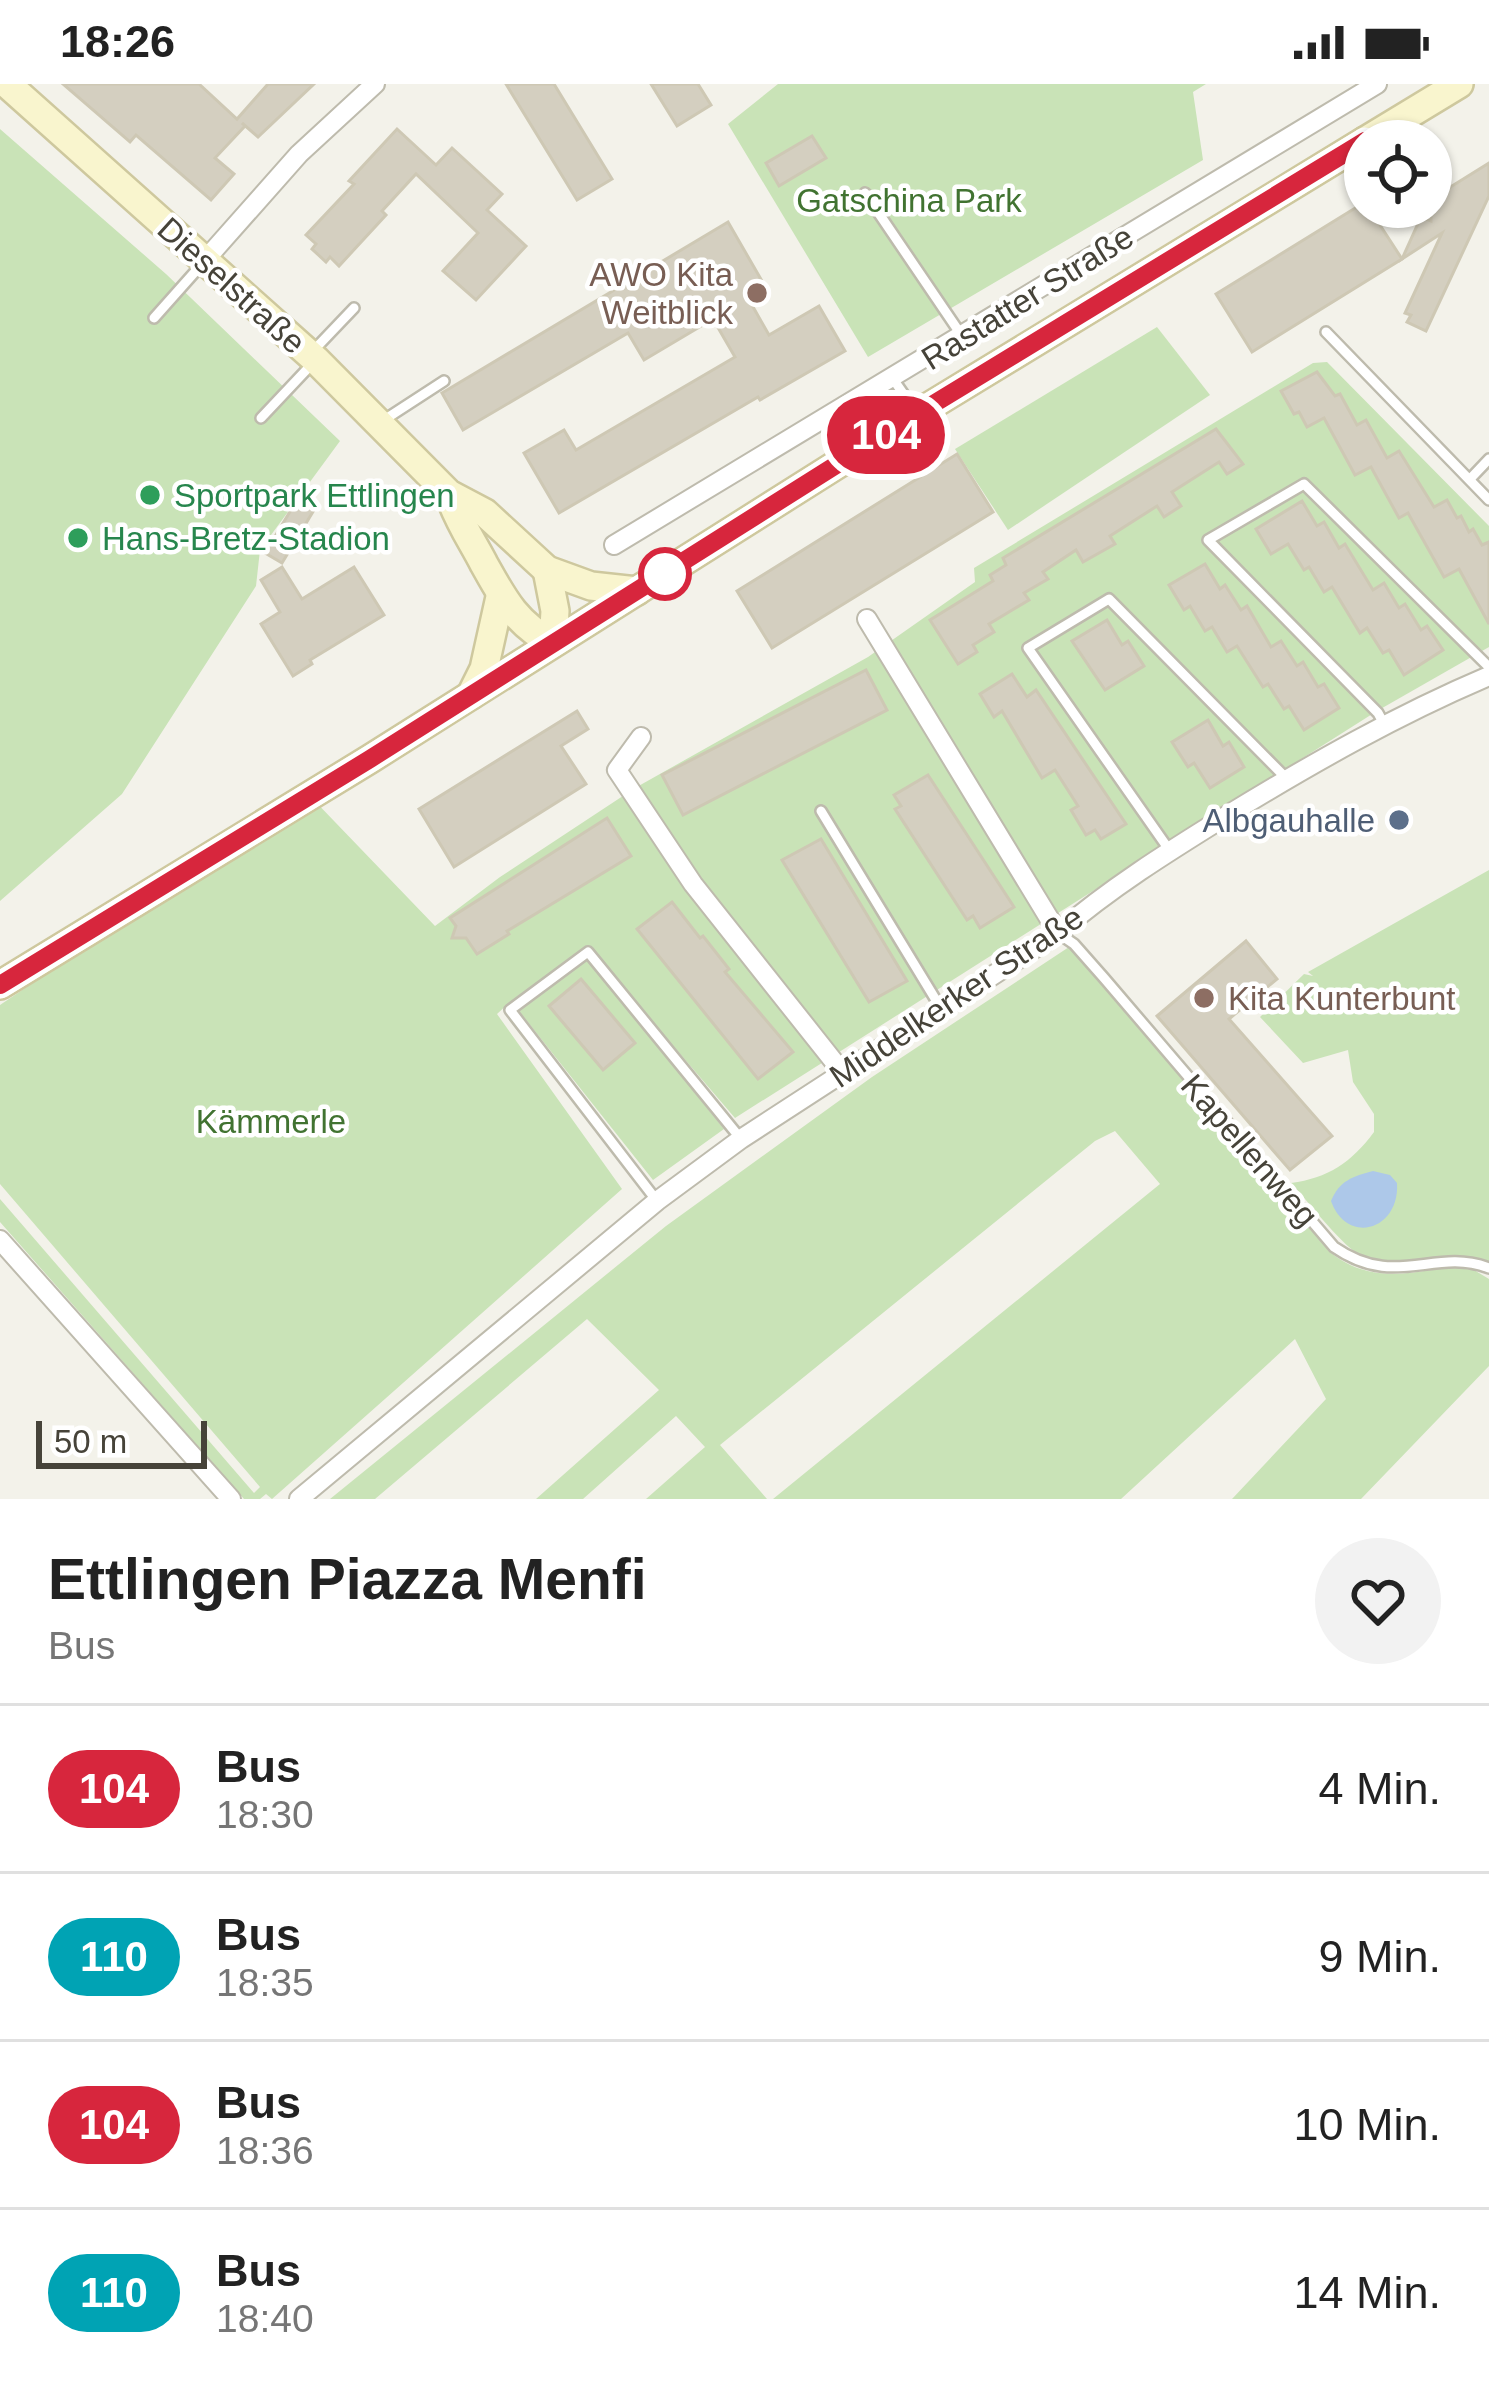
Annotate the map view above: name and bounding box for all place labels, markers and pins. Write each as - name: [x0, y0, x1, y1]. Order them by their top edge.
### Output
- place label: AWO Kita Weitblick: [589, 256, 734, 331]
- marker: AWO Kita Weitblick: [744, 280, 770, 306]
- place label: Sportpark Ettlingen: [174, 477, 455, 514]
- marker: Sportpark Ettlingen: [137, 482, 163, 508]
- place label: Hans-Bretz-Stadion: [102, 520, 390, 557]
- marker: Hans-Bretz-Stadion: [65, 525, 91, 551]
- unlabelled marker: [640, 549, 690, 599]
- place label: Albgauhalle: [1203, 802, 1375, 839]
- marker: Albgauhalle: [1386, 807, 1412, 833]
- place label: Kita Kunterbunt: [1228, 980, 1456, 1017]
- marker: Kita Kunterbunt: [1191, 985, 1217, 1011]

